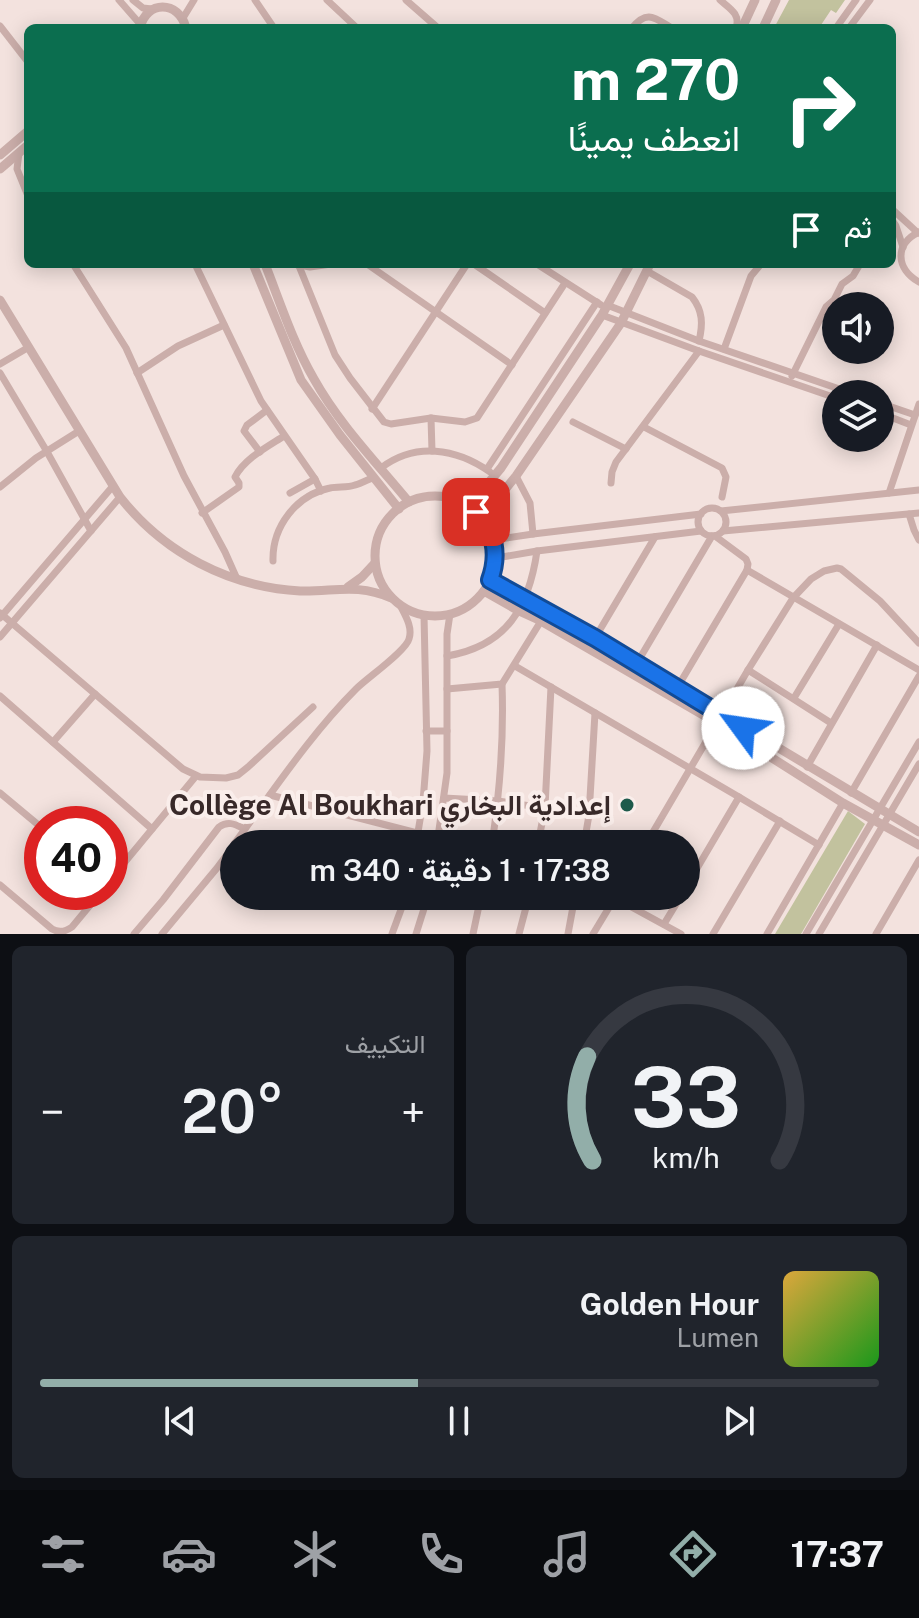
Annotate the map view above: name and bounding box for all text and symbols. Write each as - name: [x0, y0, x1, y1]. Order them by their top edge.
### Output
- text: 270 m: [571, 47, 740, 113]
- icon: right: [768, 56, 872, 160]
- text: انعطف يمينًا: [568, 117, 740, 159]
- icon: arrive: [784, 208, 828, 252]
- text: ثم: [844, 209, 872, 245]
- map controls: [822, 292, 894, 452]
- button: sound: [822, 292, 894, 364]
- button: layers: [822, 380, 894, 452]
- pin: [442, 478, 510, 546]
- icon: arrive: [454, 490, 498, 534]
- position arrow: [701, 686, 785, 770]
- place label: Collège Al Boukhari إعدادية البخاري: [169, 788, 611, 829]
- marker: Collège Al Boukhari إعدادية البخاري: [618, 796, 636, 814]
- speed limit sign: 40: [24, 806, 128, 910]
- text: 17:38 · 1 دقيقة · 340 m: [309, 852, 611, 888]
- text: التكييف: [345, 1028, 426, 1059]
- text: 33: [631, 1048, 741, 1146]
- text: 20°: [181, 1076, 284, 1147]
- text: −: [40, 1086, 64, 1138]
- text: +: [401, 1086, 426, 1138]
- text: km/h: [653, 1141, 720, 1174]
- text: Golden Hour: [580, 1286, 759, 1322]
- text: Lumen: [676, 1322, 759, 1353]
- icon: previous: [158, 1399, 202, 1443]
- icon: pause: [437, 1399, 481, 1443]
- icon: next: [717, 1399, 761, 1443]
- icon: filters: [35, 1526, 91, 1582]
- icon: car: [161, 1526, 217, 1582]
- icon: climate: [287, 1526, 343, 1582]
- icon: phone: [413, 1526, 469, 1582]
- icon: music: [539, 1526, 595, 1582]
- icon: directions: [665, 1526, 721, 1582]
- text: 17:37: [791, 1533, 884, 1575]

